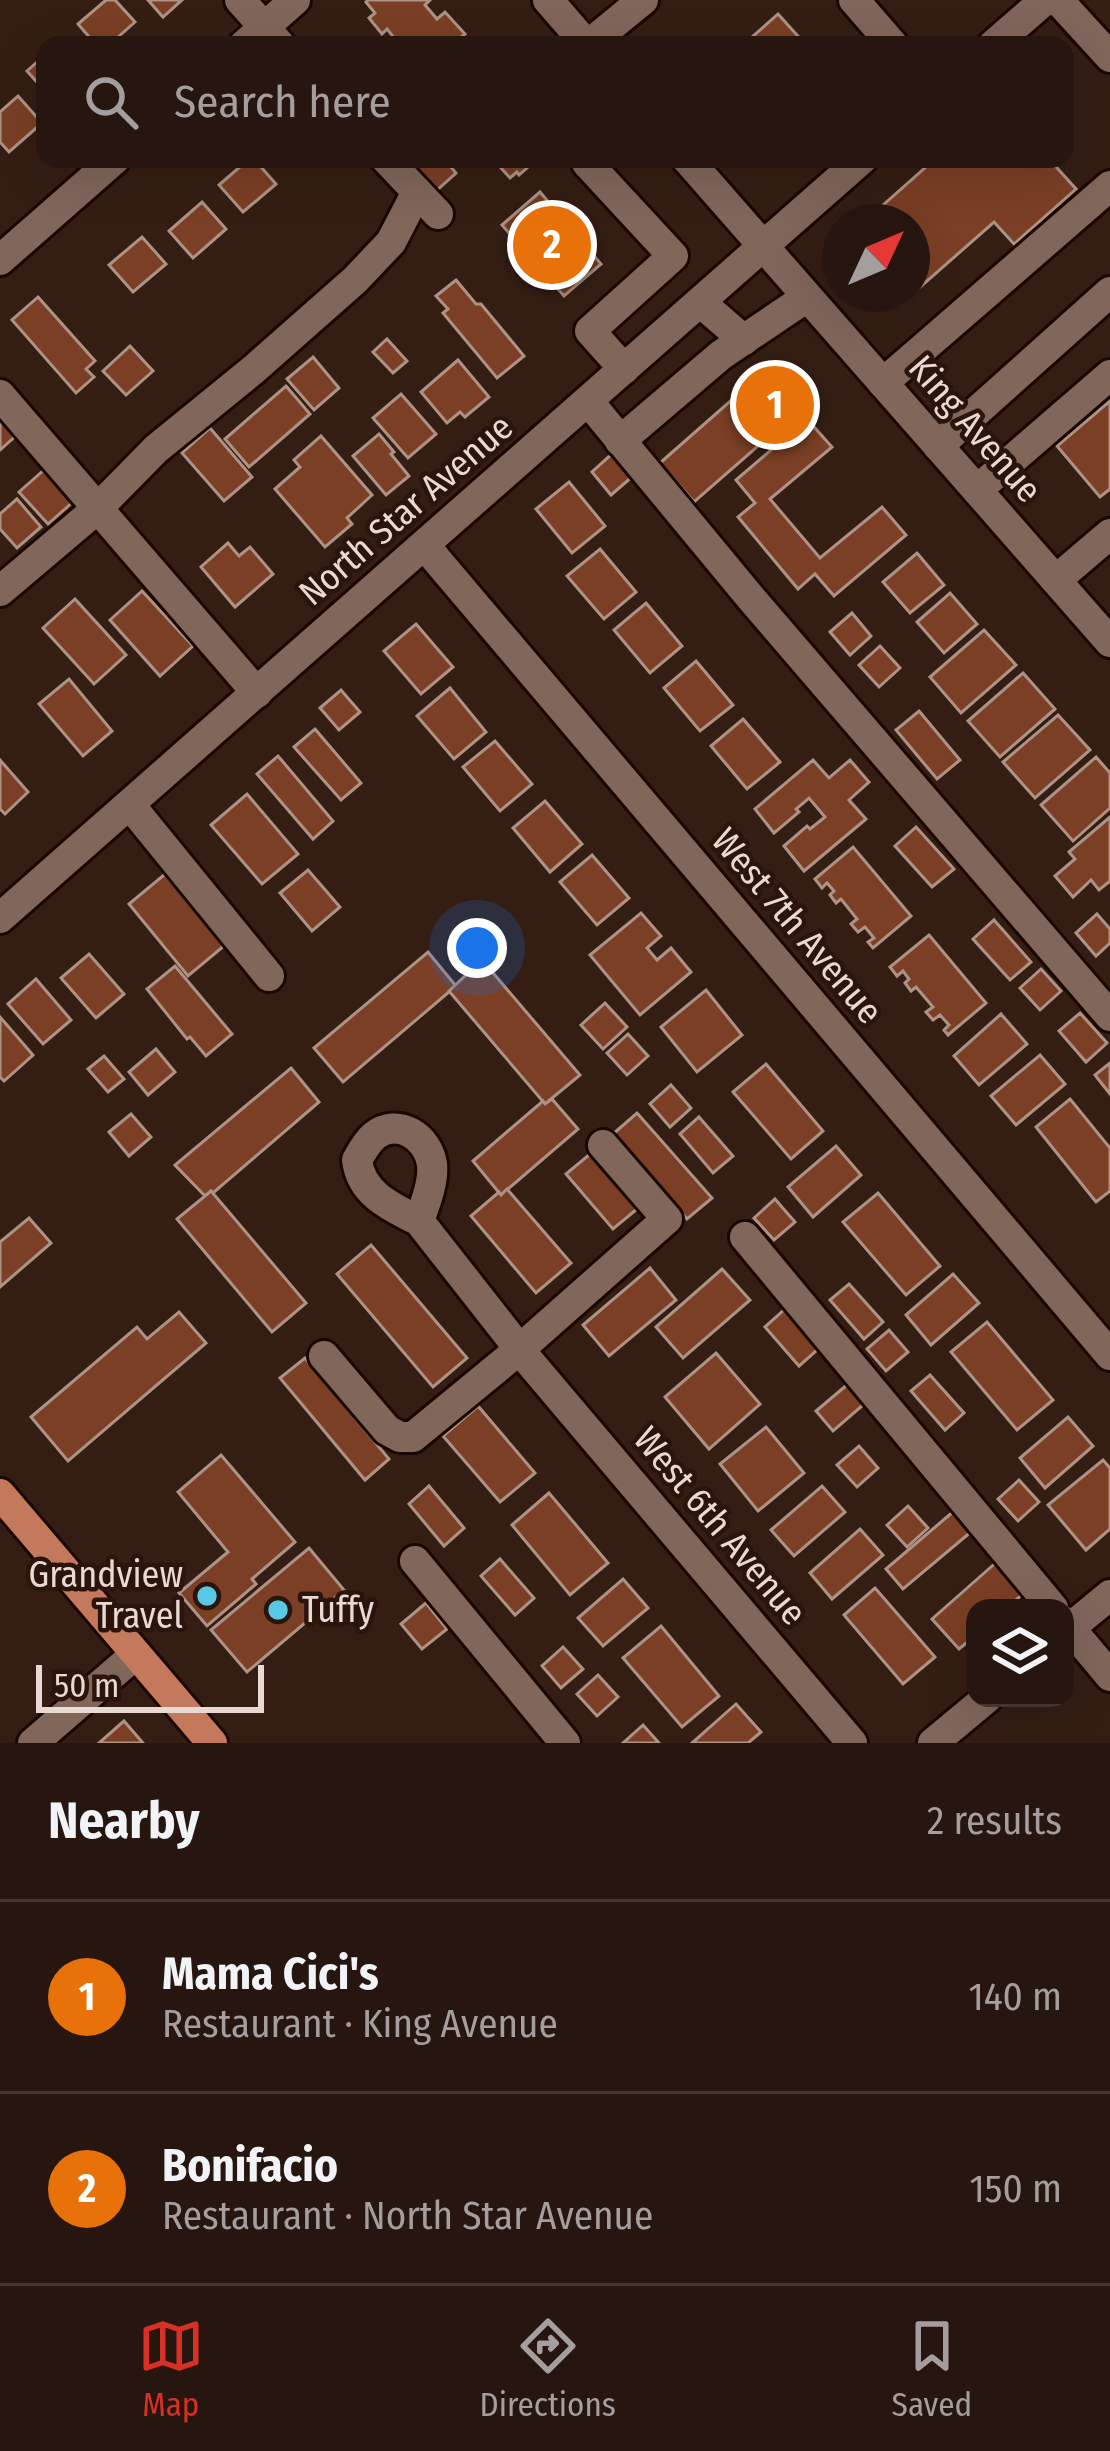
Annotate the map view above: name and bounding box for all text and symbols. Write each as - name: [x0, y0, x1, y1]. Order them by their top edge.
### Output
- search box: [36, 36, 1074, 168]
- icon: search: [78, 69, 144, 135]
- text: Search here: [174, 75, 391, 129]
- pin: 2: [513, 200, 591, 290]
- north arrow: [822, 204, 930, 312]
- street label: King Avenue: [899, 346, 1051, 512]
- pin: 1: [736, 360, 814, 450]
- street label: North Star Avenue: [290, 405, 522, 615]
- street label: West 7th Avenue: [702, 819, 892, 1033]
- your location: [447, 918, 507, 978]
- street label: West 6th Avenue: [624, 1418, 816, 1634]
- place label: Grandview Travel: [29, 1553, 183, 1638]
- marker: Grandview Travel: [194, 1583, 220, 1609]
- place label: Tuffy: [302, 1588, 374, 1632]
- marker: Tuffy: [265, 1597, 291, 1623]
- map controls: [966, 1599, 1074, 1707]
- button: layers: [966, 1599, 1074, 1707]
- scale bar: [36, 1659, 264, 1712]
- text: 50 m: [54, 1666, 119, 1706]
- text: Nearby: [48, 1790, 200, 1852]
- text: 2 results: [927, 1798, 1062, 1844]
- text: Mama Cici's: [162, 1947, 379, 2001]
- text: 1: [79, 1974, 95, 2020]
- text: 140 m: [968, 1974, 1062, 2020]
- text: Restaurant · King Avenue: [162, 2001, 558, 2047]
- text: Bonifacio: [162, 2139, 338, 2193]
- text: 2: [78, 2166, 96, 2212]
- text: 150 m: [969, 2166, 1062, 2212]
- text: Restaurant · North Star Avenue: [162, 2193, 653, 2239]
- tab: Map: [138, 2313, 204, 2425]
- tab: Directions: [479, 2313, 616, 2425]
- tab: Saved: [892, 2313, 972, 2425]

